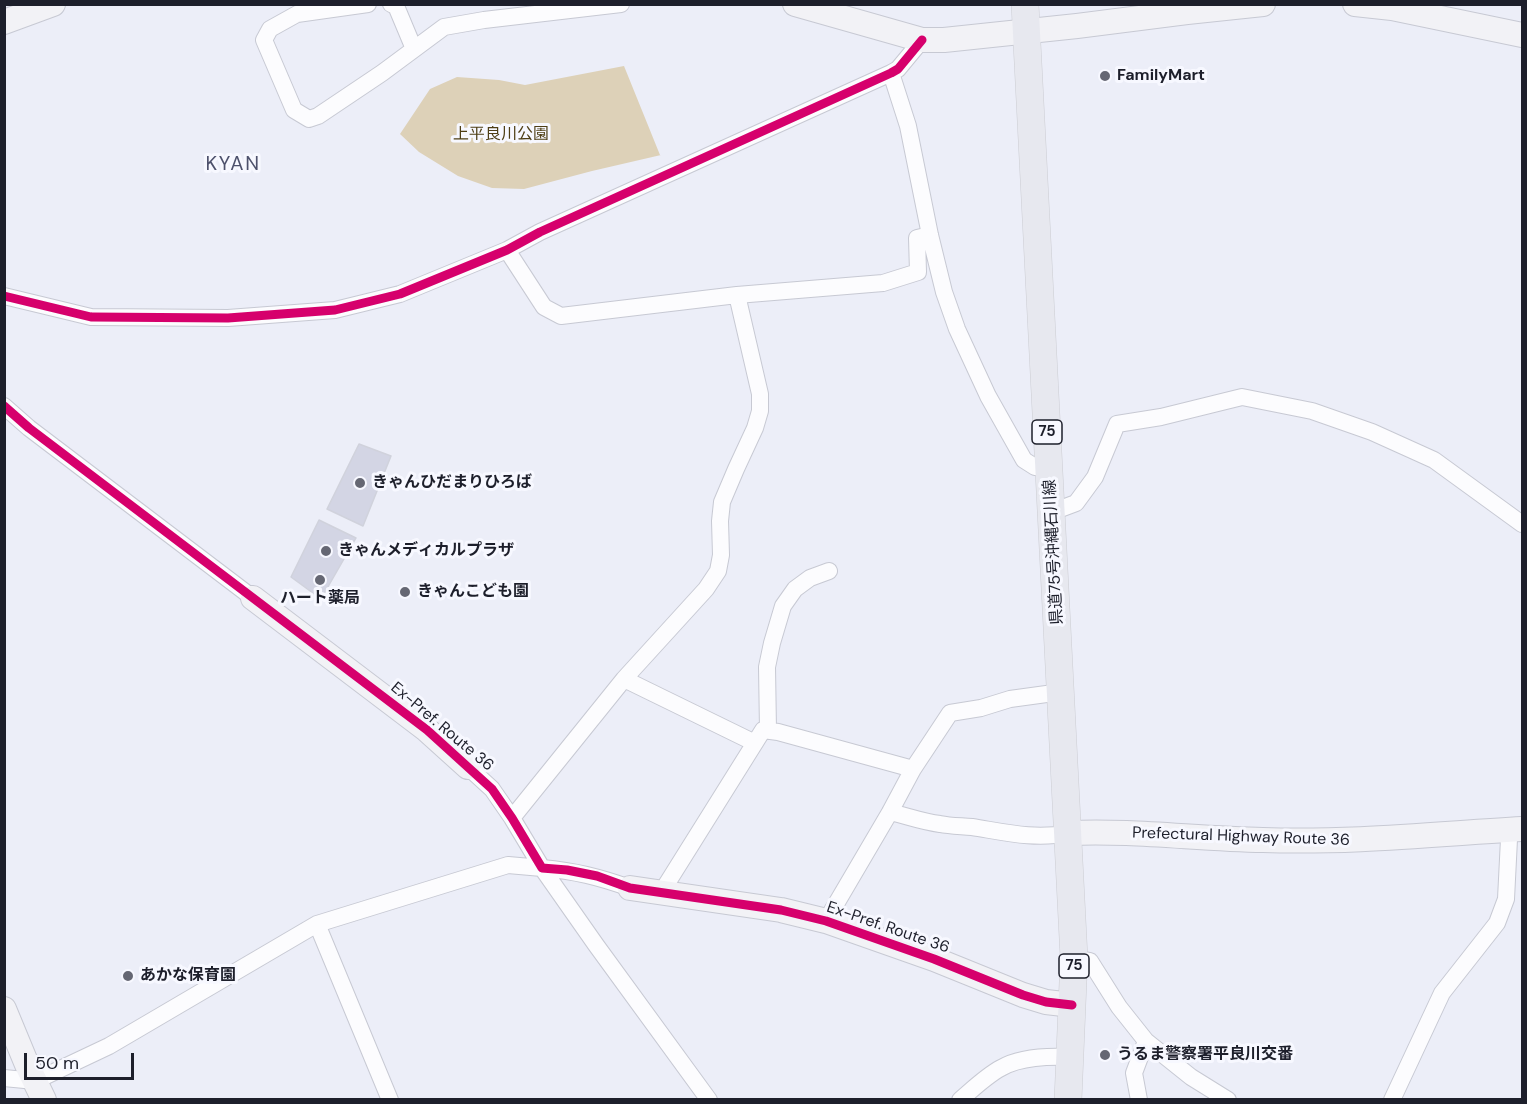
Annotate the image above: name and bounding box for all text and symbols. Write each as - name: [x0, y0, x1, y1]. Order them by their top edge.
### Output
- place label: FamilyMart: [1117, 66, 1205, 86]
- marker: FamilyMart: [1098, 69, 1112, 83]
- park label: 上平良川公園: [453, 125, 549, 145]
- district label: KYAN: [206, 153, 260, 177]
- road number: 75: [1032, 420, 1062, 444]
- place label: きゃんひだまりひろば: [372, 473, 532, 493]
- marker: きゃんひだまりひろば: [353, 476, 367, 490]
- street label: 県道75号沖縄石川線: [1041, 479, 1067, 625]
- place label: きゃんメディカルプラザ: [338, 541, 514, 561]
- marker: きゃんメディカルプラザ: [319, 544, 333, 558]
- marker: ハート薬局: [313, 573, 327, 587]
- place label: きゃんこども園: [417, 582, 529, 602]
- marker: きゃんこども園: [398, 585, 412, 599]
- place label: ハート薬局: [280, 589, 360, 609]
- street label: Ex-Pref. Route 36: [387, 678, 497, 776]
- street label: Prefectural Highway Route 36: [1132, 824, 1350, 850]
- street label: Ex-Pref. Route 36: [824, 898, 952, 958]
- road number: 75: [1059, 954, 1089, 978]
- place label: あかな保育園: [140, 966, 236, 986]
- marker: あかな保育園: [121, 969, 135, 983]
- scale bar: [27, 1041, 136, 1079]
- place label: うるま警察署平良川交番: [1117, 1045, 1293, 1065]
- marker: うるま警察署平良川交番: [1098, 1048, 1112, 1062]
- text: 50 m: [35, 1051, 79, 1075]

